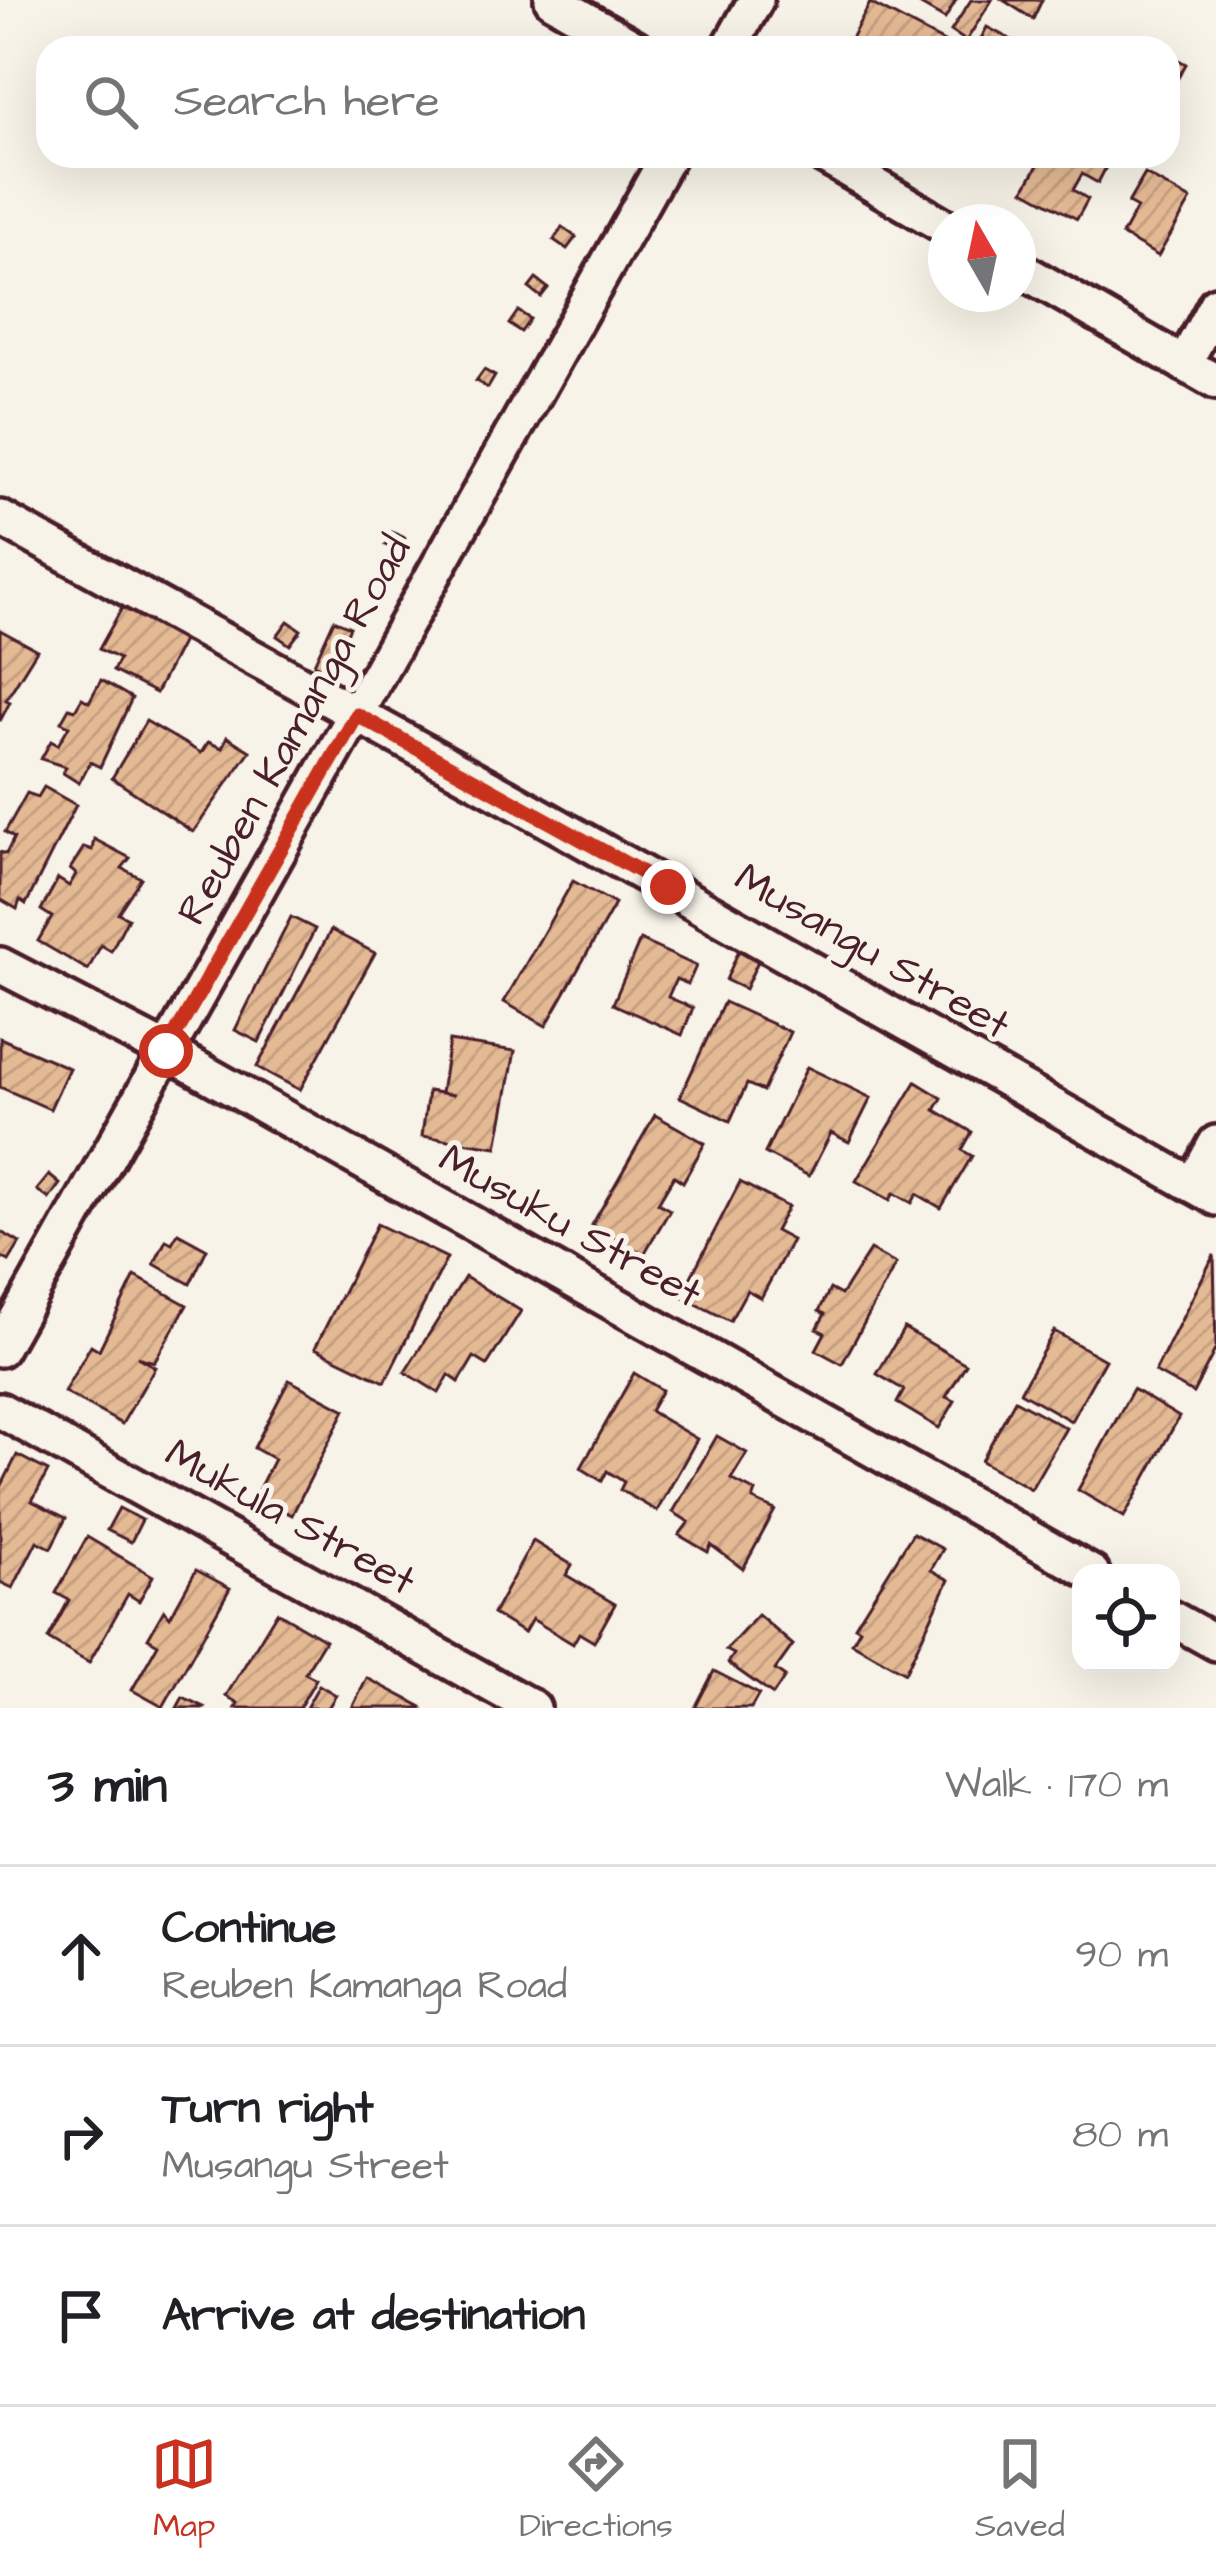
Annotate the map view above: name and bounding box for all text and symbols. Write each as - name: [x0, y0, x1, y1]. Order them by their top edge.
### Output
- search box: [36, 36, 1180, 168]
- icon: search: [78, 69, 144, 135]
- text: Search here: [174, 71, 440, 133]
- north arrow: [928, 204, 1036, 312]
- street label: Reuben Kamanga Road: [164, 526, 426, 936]
- street label: Musangu Street: [724, 850, 1020, 1054]
- route end: [641, 860, 695, 914]
- route start: [139, 1024, 193, 1078]
- street label: Musuku Street: [428, 1131, 712, 1323]
- street label: Mukula Street: [155, 1425, 425, 1611]
- map controls: [1072, 1564, 1180, 1672]
- button: locate: [1072, 1564, 1180, 1672]
- text: 3 min: [48, 1751, 167, 1822]
- text: Walk · 170 m: [945, 1759, 1168, 1813]
- text: Continue: [162, 1898, 336, 1960]
- icon: ahead: [48, 1923, 114, 1989]
- text: 90 m: [1075, 1929, 1168, 1983]
- text: Reuben Kamanga Road: [162, 1960, 567, 2014]
- text: Turn right: [162, 2078, 374, 2140]
- icon: right: [48, 2103, 114, 2169]
- text: 80 m: [1072, 2109, 1168, 2163]
- text: Musangu Street: [162, 2140, 449, 2194]
- icon: arrive: [48, 2283, 114, 2349]
- text: Arrive at destination: [162, 2285, 585, 2347]
- tab: Map: [151, 2431, 217, 2549]
- tab: Directions: [519, 2431, 673, 2549]
- tab: Saved: [975, 2431, 1065, 2549]

